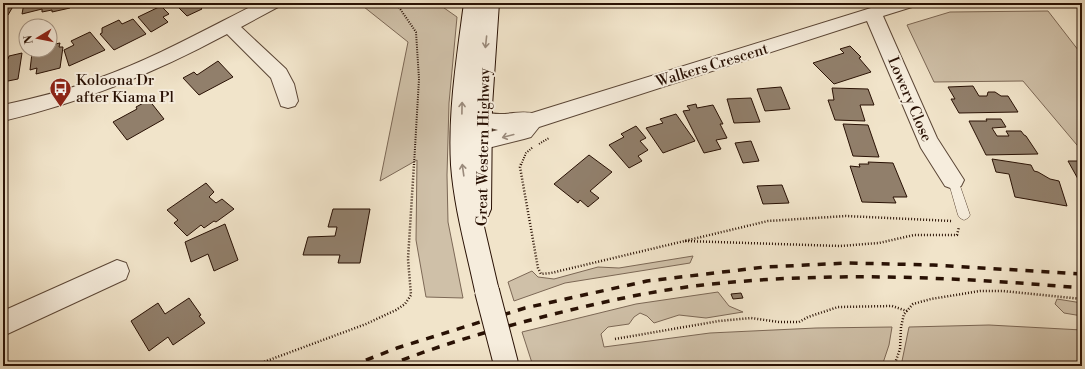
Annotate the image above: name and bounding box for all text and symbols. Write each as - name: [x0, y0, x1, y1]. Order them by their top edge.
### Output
- north arrow: [18, 18, 58, 58]
- text: N: [21, 34, 37, 45]
- one-way arrow: [483, 35, 490, 48]
- street label: Walkers Crescent: [653, 39, 771, 92]
- street label: Lowery Close: [883, 54, 936, 145]
- street label: Great Western Highway: [473, 67, 494, 226]
- place label: Koloona Dr after Kiama Pl: [76, 71, 174, 107]
- bus stop icon: Koloona Dr after Kiama Pl: [47, 76, 73, 109]
- one-way arrow: [458, 102, 466, 115]
- one-way arrow: [502, 133, 515, 140]
- one-way arrow: [459, 164, 467, 177]

